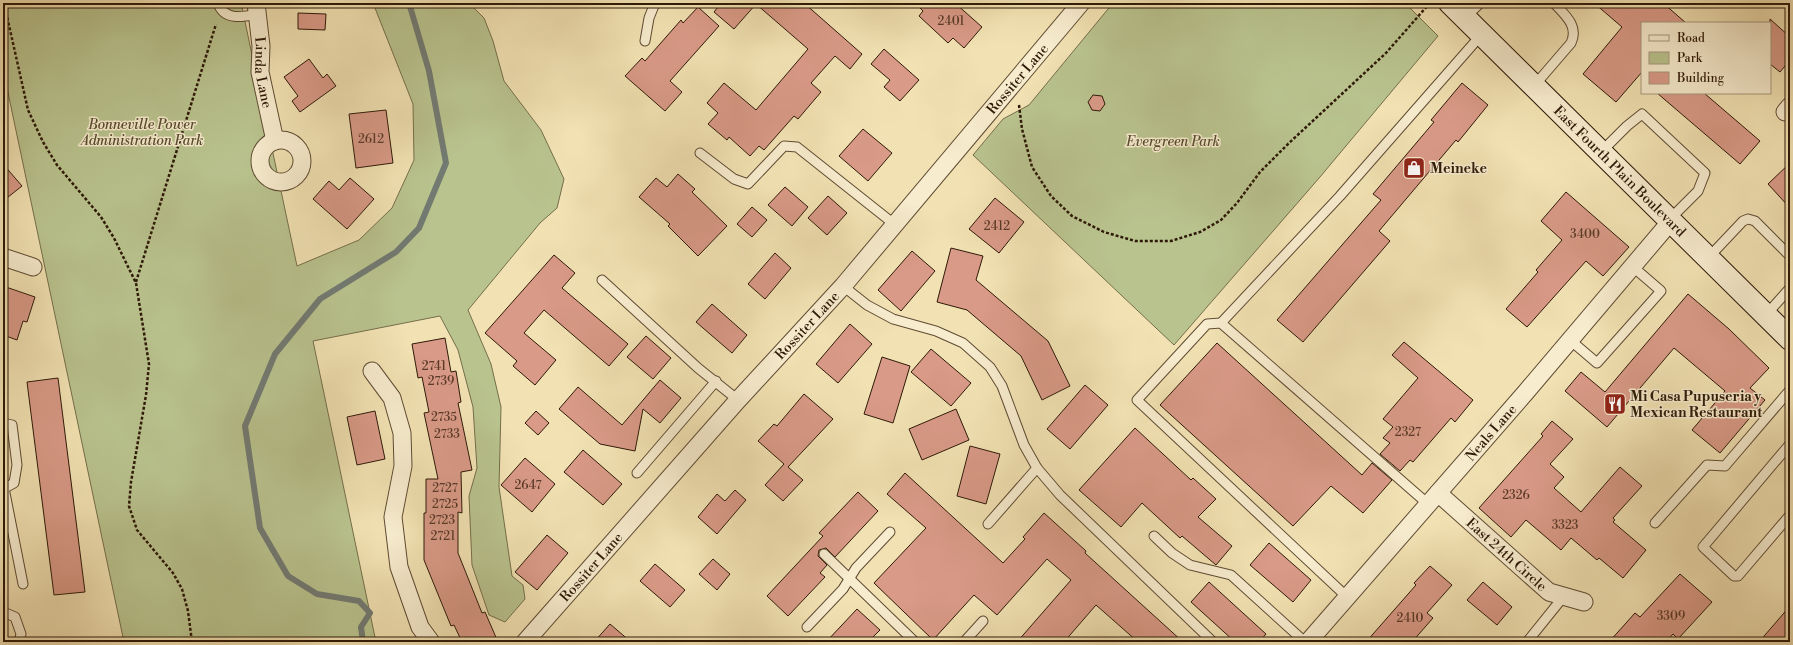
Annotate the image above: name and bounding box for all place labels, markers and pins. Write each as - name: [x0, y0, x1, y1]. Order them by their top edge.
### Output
- shop icon: Meineke: [1401, 155, 1427, 181]
- place label: Meineke: [1430, 160, 1488, 178]
- place label: Mi Casa Pupuseria y Mexican Restaurant: [1630, 388, 1763, 422]
- restaurant icon: Mi Casa Pupuseria y Mexican Restaurant: [1602, 391, 1628, 417]

